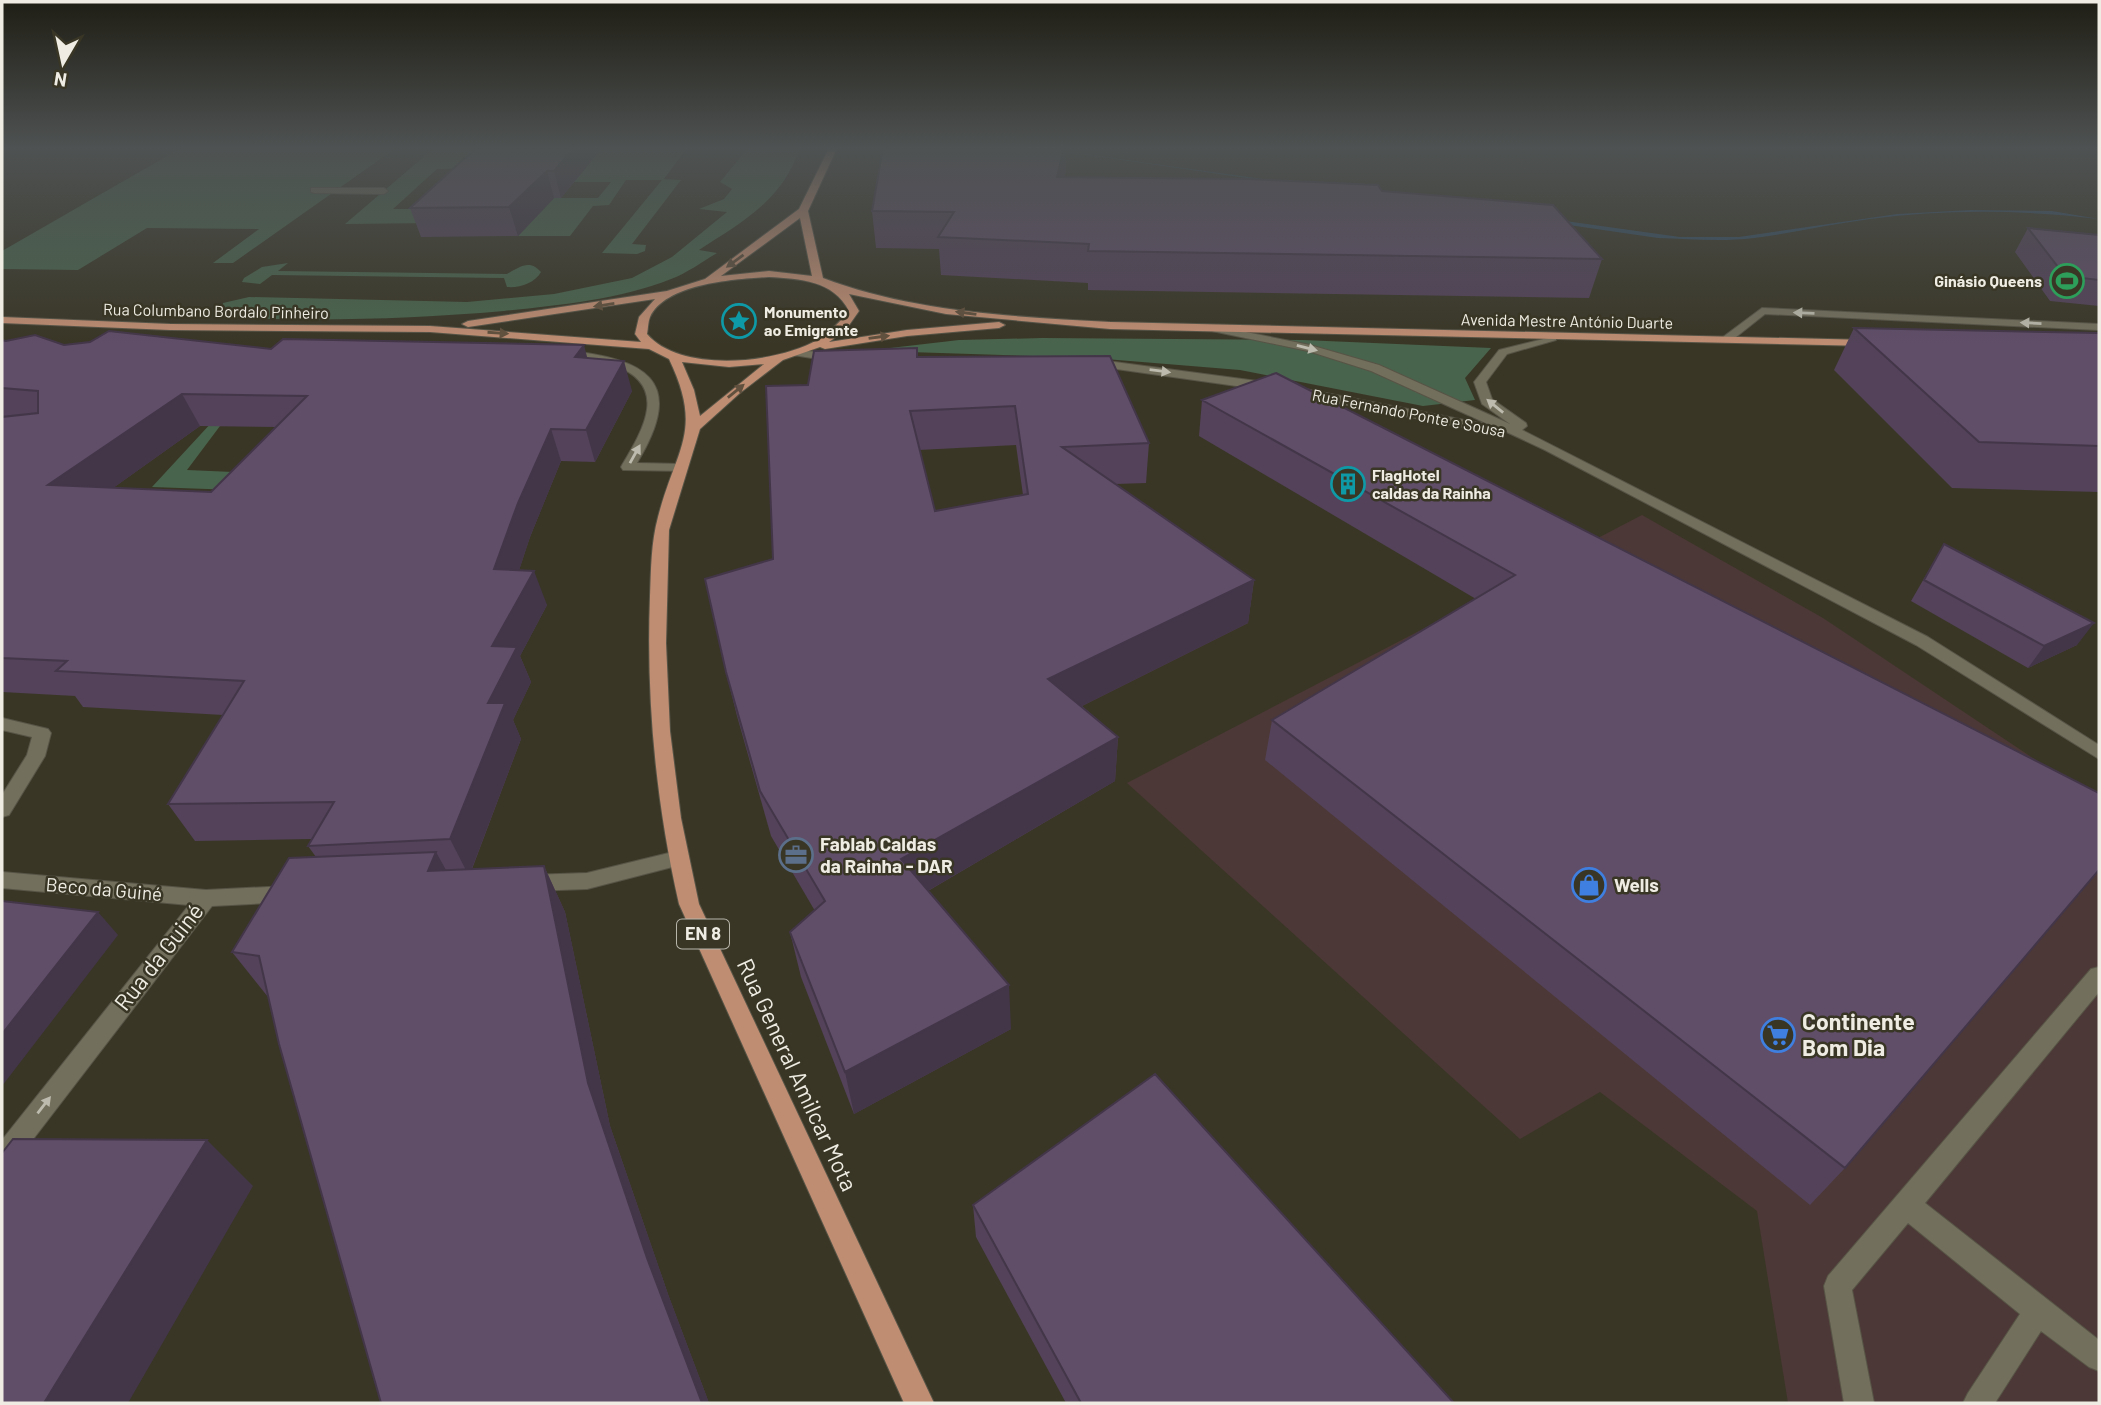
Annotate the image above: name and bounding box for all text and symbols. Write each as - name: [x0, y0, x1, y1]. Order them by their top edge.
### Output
- north arrow: [28, 28, 98, 98]
- text: N: [52, 68, 68, 93]
- one-way arrow: [726, 253, 744, 267]
- sports icon: Ginásio Queens: [2048, 262, 2086, 300]
- place label: Ginásio Queens: [1934, 271, 2042, 290]
- street label: Rua Columbano Bordalo Pinheiro: [103, 299, 329, 322]
- one-way arrow: [593, 300, 615, 311]
- place icon: Monumento ao Emigrante: [720, 302, 758, 340]
- place label: Monumento ao Emigrante: [764, 302, 858, 339]
- one-way arrow: [955, 307, 977, 318]
- one-way arrow: [1793, 307, 1815, 318]
- street label: Avenida Mestre António Duarte: [1461, 309, 1673, 332]
- one-way arrow: [2020, 317, 2042, 328]
- one-way arrow: [487, 328, 509, 339]
- one-way arrow: [868, 331, 890, 342]
- one-way arrow: [1296, 343, 1318, 354]
- one-way arrow: [1149, 366, 1171, 377]
- one-way arrow: [727, 383, 745, 398]
- street label: Rua Fernando Ponte e Sousa: [1311, 384, 1507, 441]
- one-way arrow: [1486, 399, 1504, 414]
- one-way arrow: [629, 444, 641, 464]
- building icon: FlagHotel caldas da Rainha: [1329, 465, 1367, 503]
- place label: FlagHotel caldas da Rainha: [1372, 465, 1491, 502]
- place label: Fablab Caldas da Rainha - DAR: [820, 832, 953, 877]
- office icon: Fablab Caldas da Rainha - DAR: [777, 836, 815, 874]
- shop icon: Wells: [1570, 866, 1608, 904]
- street label: Beco da Guiné: [45, 872, 163, 905]
- place label: Wells: [1614, 873, 1659, 896]
- street label: Rua da Guiné: [108, 897, 209, 1016]
- road number: EN 8: [677, 919, 729, 948]
- street label: Rua General Amilcar Mota: [732, 954, 864, 1195]
- place label: Continente Bom Dia: [1802, 1007, 1915, 1061]
- supermarket icon: Continente Bom Dia: [1759, 1016, 1797, 1054]
- one-way arrow: [36, 1096, 50, 1114]

